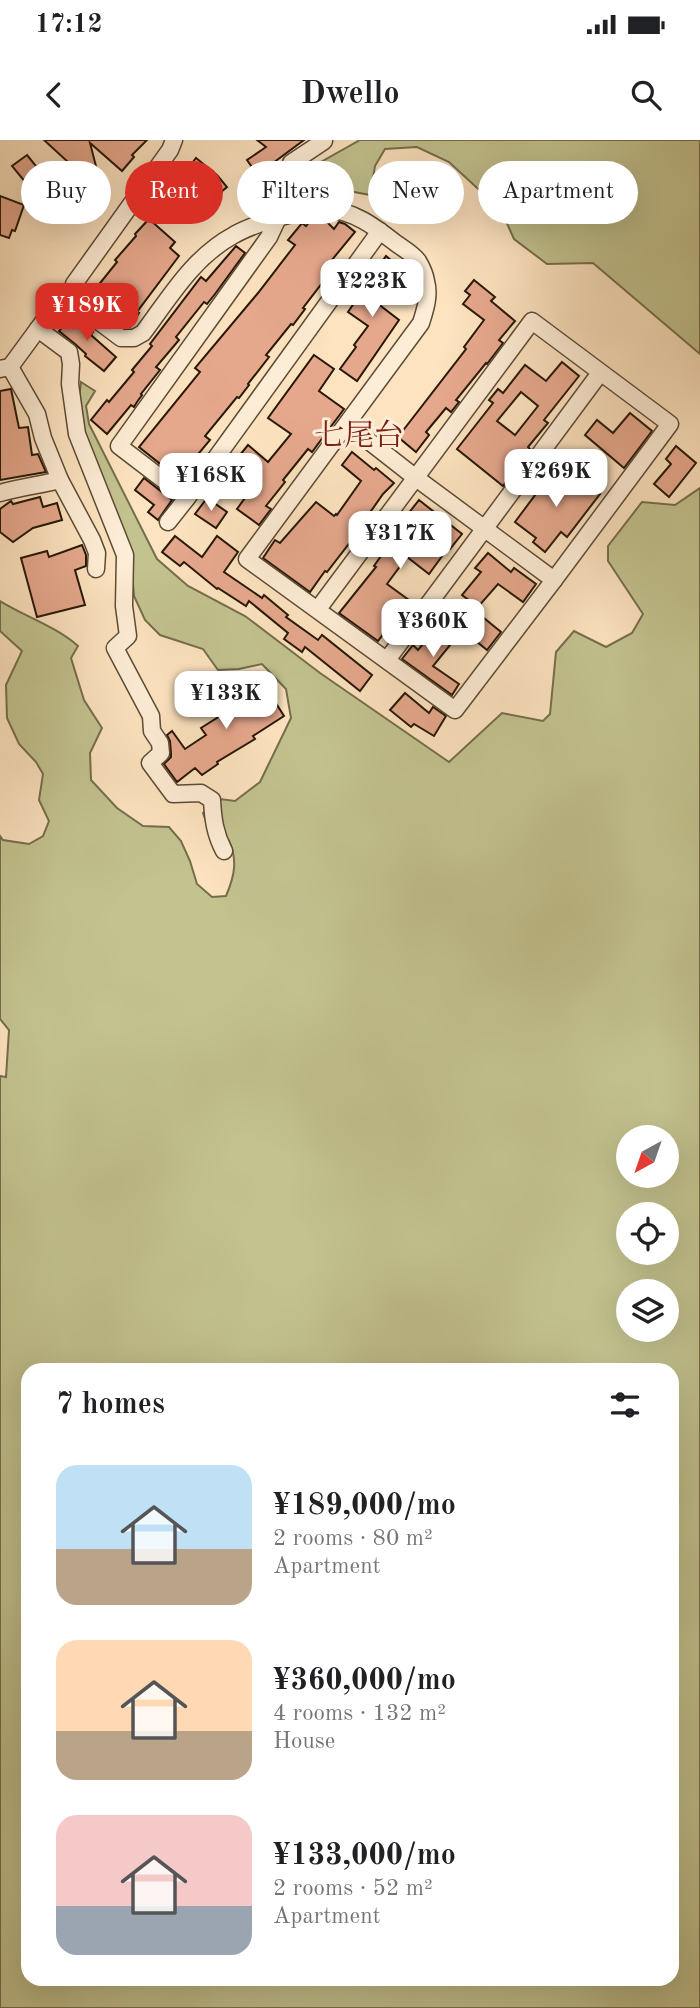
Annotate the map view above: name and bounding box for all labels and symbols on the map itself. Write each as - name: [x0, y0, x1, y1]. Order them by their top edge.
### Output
- pin: ¥223K: [323, 260, 421, 319]
- pin: ¥189K: [38, 284, 136, 343]
- district label: 七尾台: [314, 419, 404, 452]
- pin: ¥269K: [507, 450, 605, 509]
- pin: ¥168K: [162, 454, 260, 513]
- pin: ¥317K: [351, 512, 449, 571]
- pin: ¥360K: [384, 600, 482, 659]
- pin: ¥133K: [177, 672, 275, 731]
- north arrow: [616, 1125, 679, 1188]

